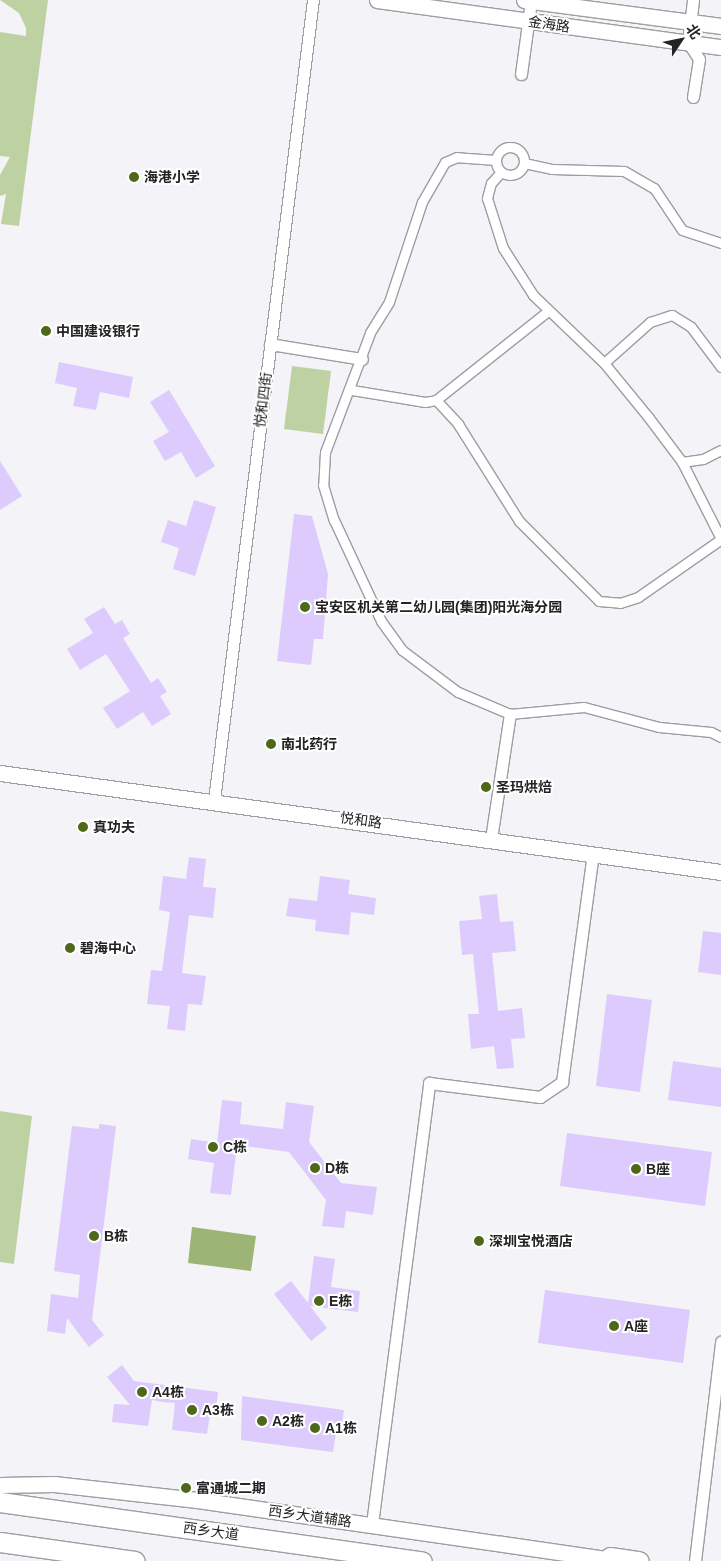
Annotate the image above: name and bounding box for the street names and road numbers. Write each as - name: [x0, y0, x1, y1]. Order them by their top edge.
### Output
- street label: 金海路: [527, 13, 571, 35]
- street label: 悦和四街: [251, 371, 275, 429]
- street label: 悦和路: [339, 809, 383, 831]
- street label: 西乡大道辅路: [267, 1502, 353, 1530]
- street label: 西乡大道: [182, 1519, 240, 1543]

